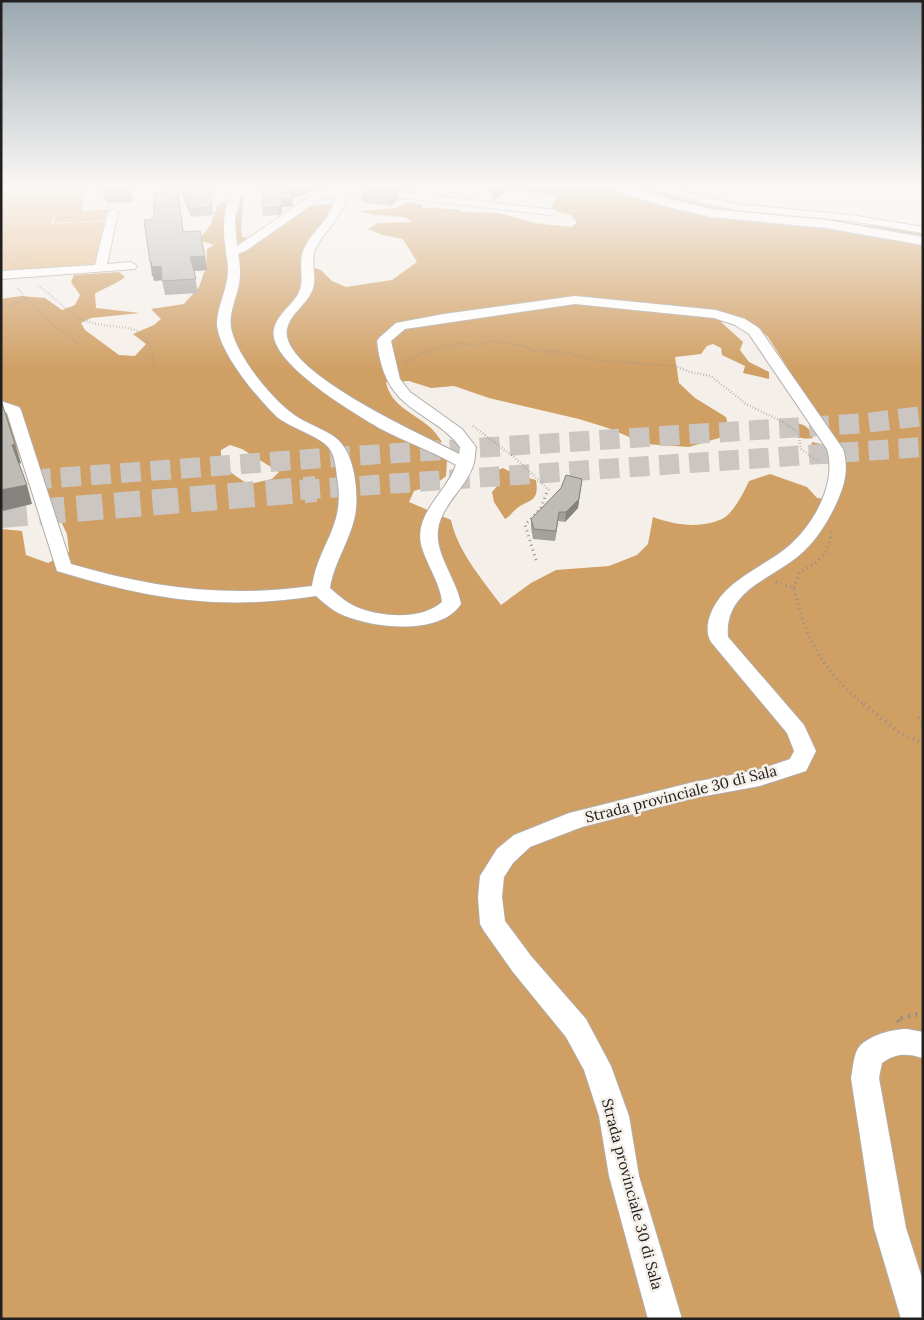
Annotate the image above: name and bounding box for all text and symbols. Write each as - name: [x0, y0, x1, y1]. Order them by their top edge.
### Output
- street label: Strada provinciale 30 di Sala: [583, 760, 779, 827]
- street label: Strada provinciale 30 di Sala: [598, 1096, 667, 1292]

